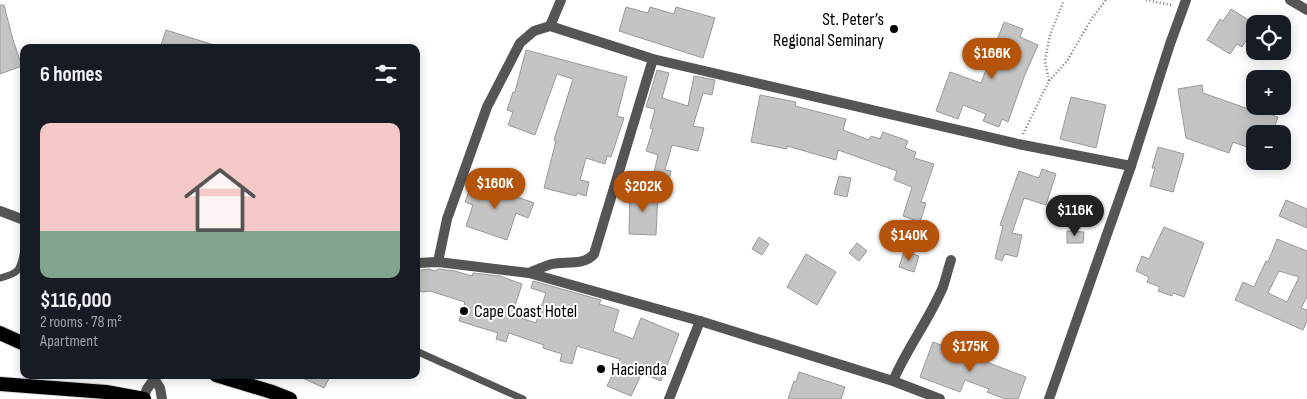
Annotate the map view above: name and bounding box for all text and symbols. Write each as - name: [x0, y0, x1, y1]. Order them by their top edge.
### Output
- place label: St. Peter’s Regional Seminary: [773, 9, 884, 51]
- map controls: [1246, 15, 1291, 170]
- button: locate: [1246, 15, 1291, 60]
- marker: St. Peter’s Regional Seminary: [888, 23, 900, 35]
- pin: $166K: [957, 38, 1027, 80]
- text: $166K: [973, 44, 1011, 63]
- icon: filters: [372, 60, 400, 88]
- text: 6 homes: [40, 62, 103, 87]
- button: +: [1246, 70, 1291, 115]
- button: −: [1246, 125, 1291, 170]
- icon: home: [175, 155, 265, 245]
- pin: $160K: [460, 168, 530, 210]
- pin: $202K: [608, 170, 678, 213]
- text: $160K: [476, 174, 514, 193]
- text: $202K: [624, 177, 662, 196]
- pin: $116K: [1040, 194, 1110, 237]
- text: $116K: [1057, 201, 1093, 220]
- pin: $140K: [874, 220, 944, 262]
- text: $140K: [890, 226, 928, 245]
- text: $116,000: [40, 288, 112, 313]
- place label: Cape Coast Hotel: [474, 301, 577, 322]
- marker: Cape Coast Hotel: [458, 305, 470, 317]
- text: 2 rooms · 78 m²: [40, 313, 122, 332]
- pin: $175K: [935, 330, 1005, 373]
- text: Apartment: [40, 332, 98, 351]
- text: $175K: [952, 337, 988, 356]
- place label: Hacienda: [611, 359, 667, 380]
- marker: Hacienda: [595, 363, 607, 375]

